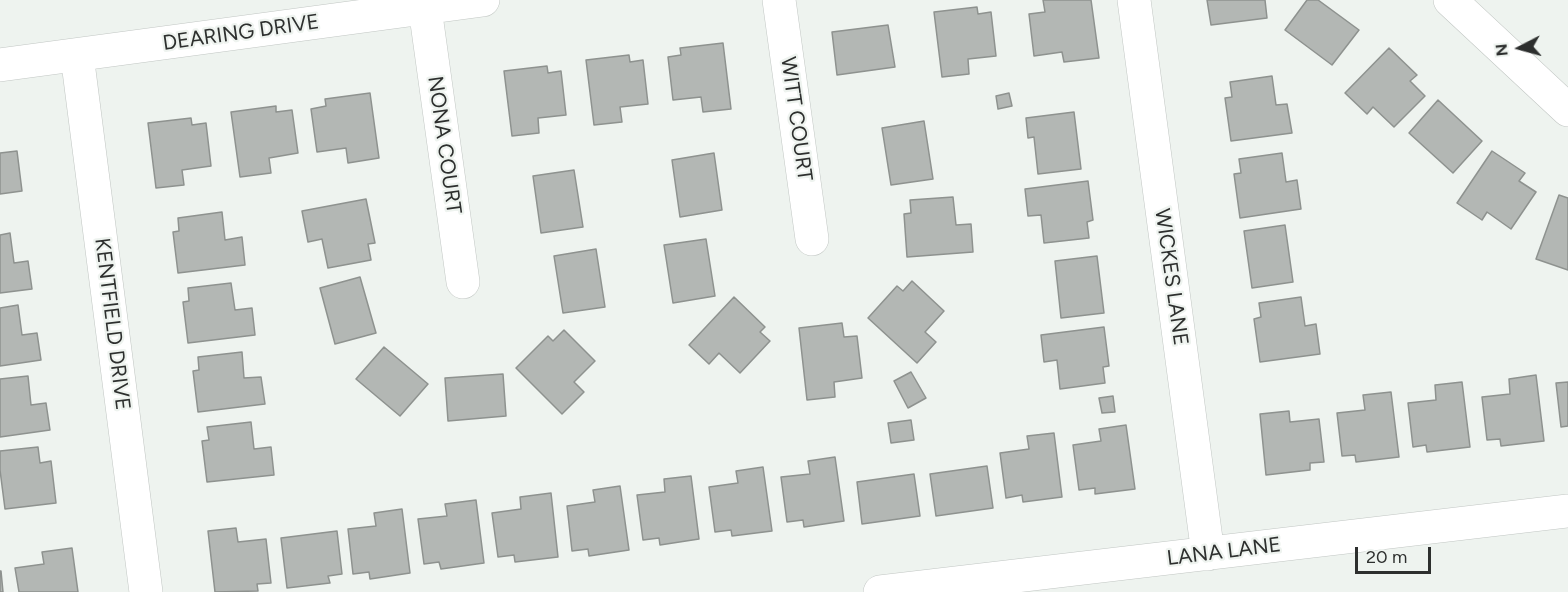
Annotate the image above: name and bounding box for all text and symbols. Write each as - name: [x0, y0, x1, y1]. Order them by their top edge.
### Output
- street label: DEARING DRIVE: [161, 10, 321, 56]
- north arrow: [1490, 18, 1550, 78]
- text: N: [1492, 43, 1512, 57]
- street label: WITT COURT: [775, 55, 817, 183]
- street label: NONA COURT: [422, 74, 466, 216]
- street label: WICKES LANE: [1149, 207, 1193, 347]
- street label: KENTFIELD DRIVE: [89, 236, 135, 412]
- street label: LANA LANE: [1166, 533, 1282, 571]
- scale bar: [1358, 535, 1434, 573]
- text: 20 m: [1366, 546, 1407, 568]

